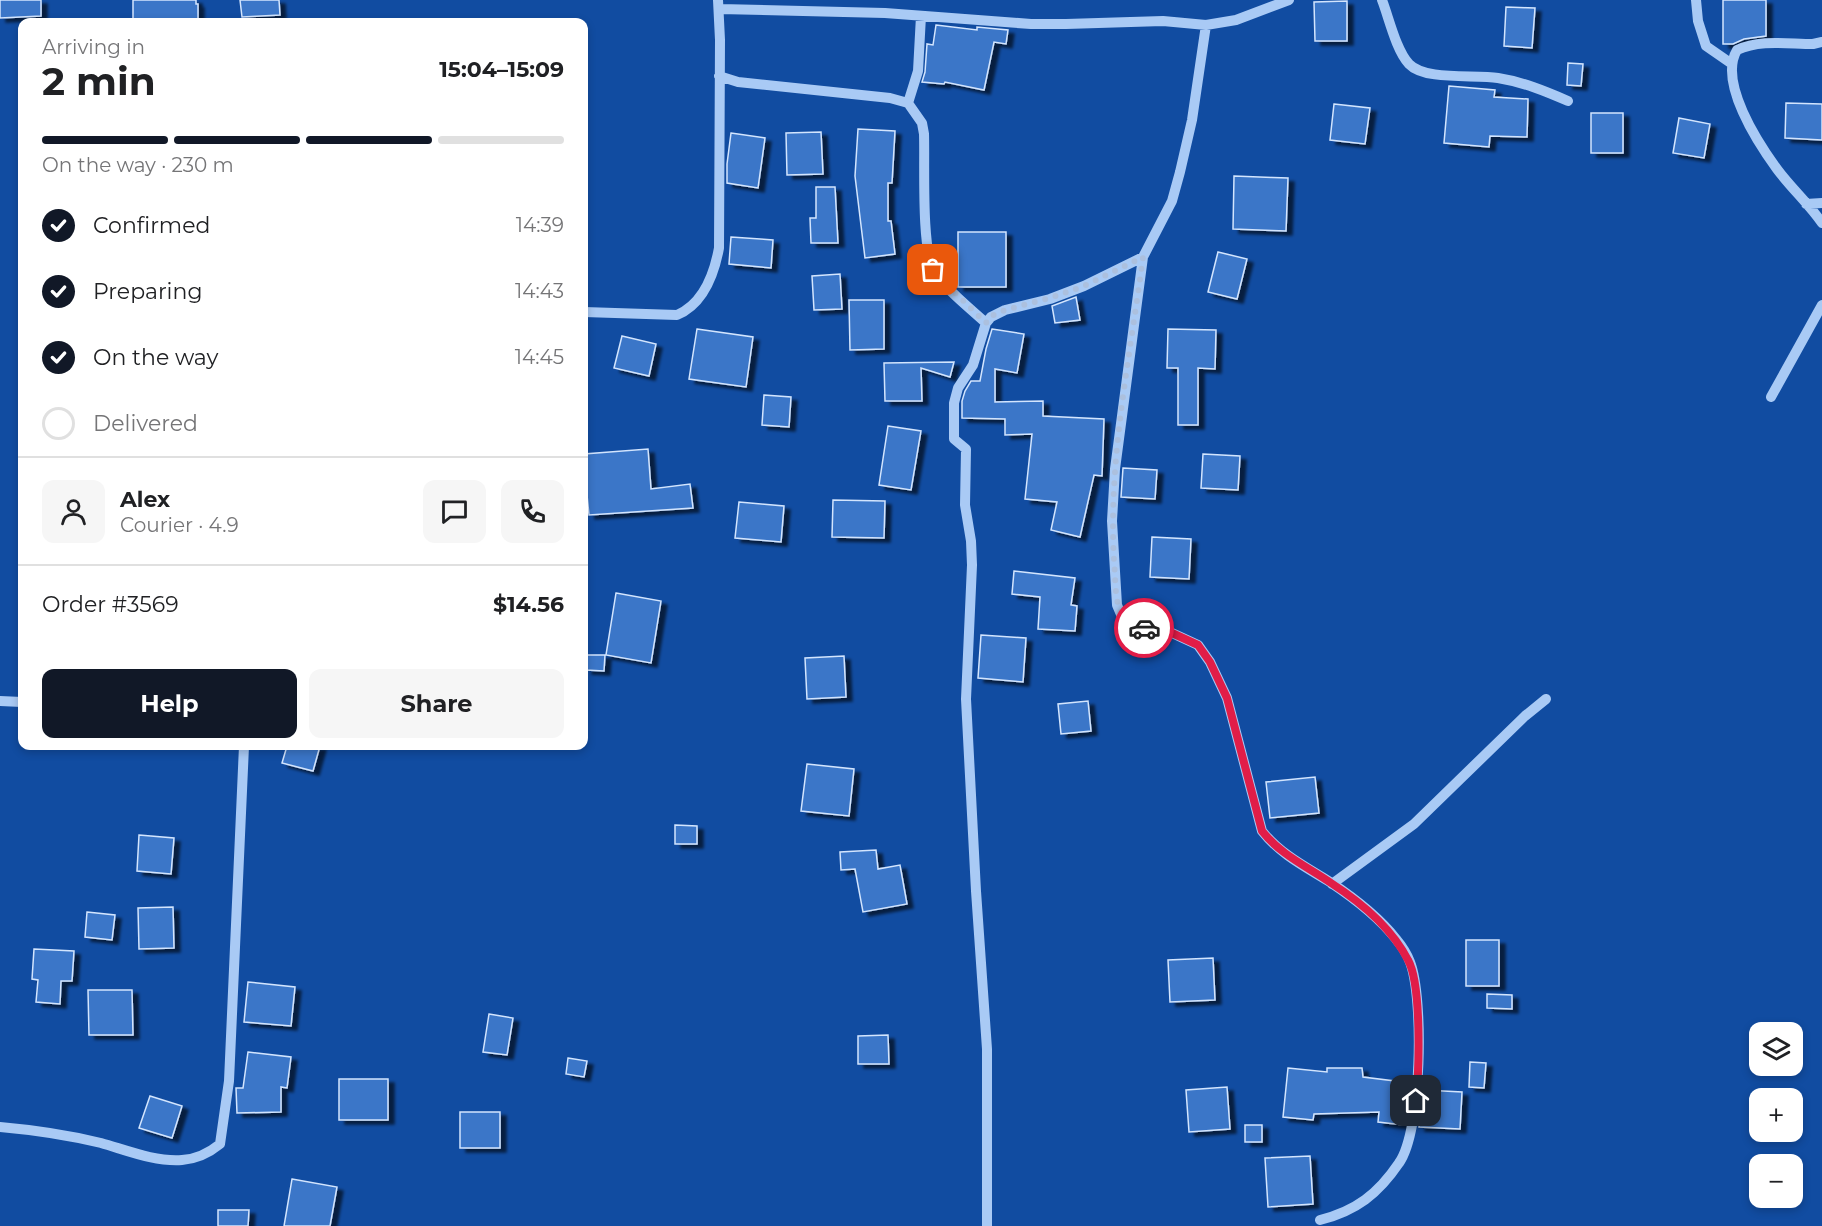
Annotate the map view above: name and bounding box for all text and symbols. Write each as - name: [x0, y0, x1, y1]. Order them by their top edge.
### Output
- text: Arriving in: [42, 35, 145, 59]
- text: 15:04–15:09: [439, 56, 564, 83]
- text: 2 min: [42, 57, 156, 105]
- text: On the way · 230 m: [42, 153, 234, 177]
- icon: check: [42, 209, 75, 242]
- text: Confirmed: [93, 212, 210, 239]
- text: 14:39: [516, 213, 564, 237]
- pin: [907, 244, 958, 295]
- icon: bag: [916, 253, 949, 286]
- icon: check: [42, 275, 75, 308]
- text: Preparing: [93, 278, 202, 305]
- text: 14:43: [515, 279, 564, 303]
- icon: check: [42, 341, 75, 374]
- text: On the way: [93, 344, 218, 371]
- text: 14:45: [515, 345, 564, 369]
- text: Delivered: [93, 410, 198, 437]
- button: person: [42, 480, 105, 543]
- button: chat: [423, 480, 486, 543]
- button: phone: [501, 480, 564, 543]
- text: Alex: [120, 486, 170, 513]
- text: Courier · 4.9: [120, 513, 239, 537]
- text: Order #3569: [42, 591, 179, 618]
- text: $14.56: [493, 591, 564, 618]
- courier: [1114, 598, 1174, 658]
- icon: car: [1128, 612, 1161, 645]
- button: Help: [42, 669, 297, 738]
- button: Share: [309, 669, 564, 738]
- map controls: [1749, 1022, 1803, 1208]
- button: layers: [1749, 1022, 1803, 1076]
- pin: [1390, 1075, 1441, 1126]
- icon: home: [1399, 1084, 1432, 1117]
- button: +: [1749, 1088, 1803, 1142]
- button: −: [1749, 1154, 1803, 1208]

